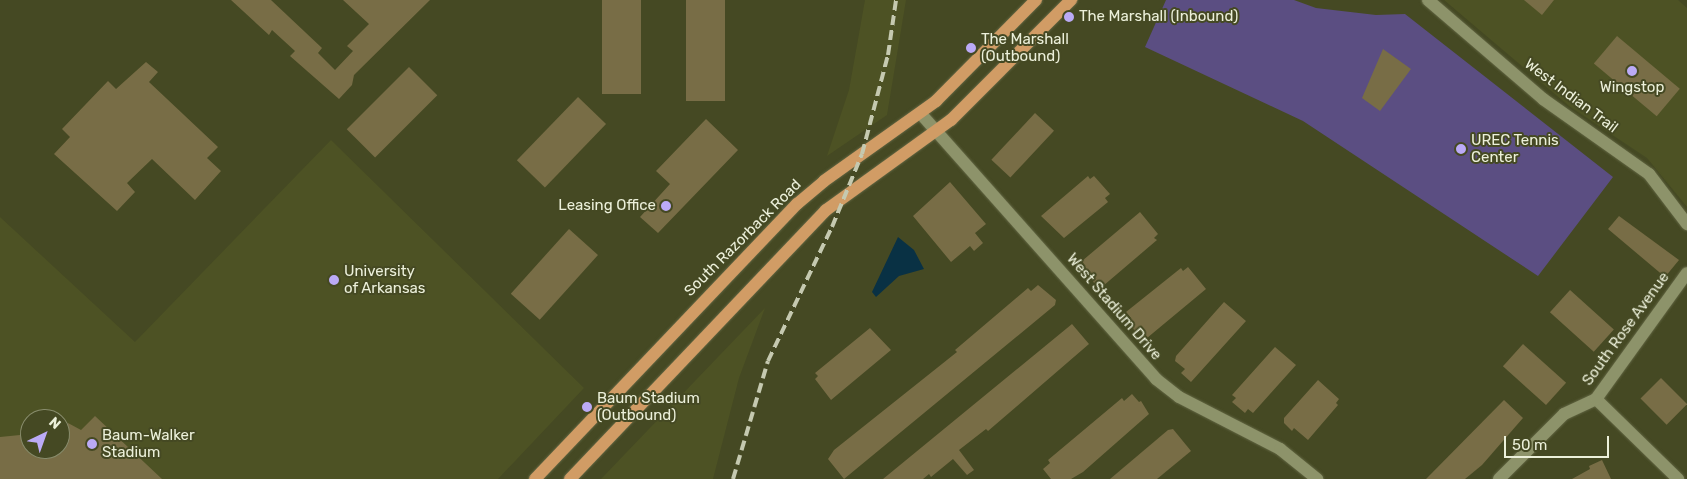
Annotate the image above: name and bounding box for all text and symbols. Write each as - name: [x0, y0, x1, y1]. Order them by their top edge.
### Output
- place label: The Marshall (Inbound): [1079, 8, 1238, 26]
- marker: The Marshall (Inbound): [1063, 11, 1075, 23]
- place label: The Marshall (Outbound): [981, 30, 1069, 65]
- marker: The Marshall (Outbound): [965, 42, 977, 54]
- street label: West Indian Trail: [1521, 55, 1621, 137]
- marker: Wingstop: [1626, 65, 1638, 77]
- place label: Wingstop: [1600, 79, 1664, 97]
- place label: UREC Tennis Center: [1471, 131, 1559, 166]
- marker: UREC Tennis Center: [1455, 143, 1467, 155]
- street label: South Razorback Road: [681, 176, 805, 300]
- place label: Leasing Office: [558, 197, 656, 215]
- marker: Leasing Office: [660, 200, 672, 212]
- street label: West Stadium Drive: [1063, 250, 1165, 364]
- place label: University of Arkansas: [344, 262, 426, 297]
- street label: South Rose Avenue: [1579, 269, 1673, 389]
- marker: University of Arkansas: [328, 274, 340, 286]
- place label: Baum Stadium (Outbound): [597, 389, 700, 424]
- marker: Baum Stadium (Outbound): [581, 401, 593, 413]
- north arrow: [20, 409, 70, 459]
- text: N: [45, 414, 64, 433]
- place label: Baum-Walker Stadium: [102, 426, 195, 461]
- scale bar: [1507, 426, 1612, 458]
- text: 50 m: [1512, 436, 1547, 454]
- marker: Baum-Walker Stadium: [86, 438, 98, 450]

